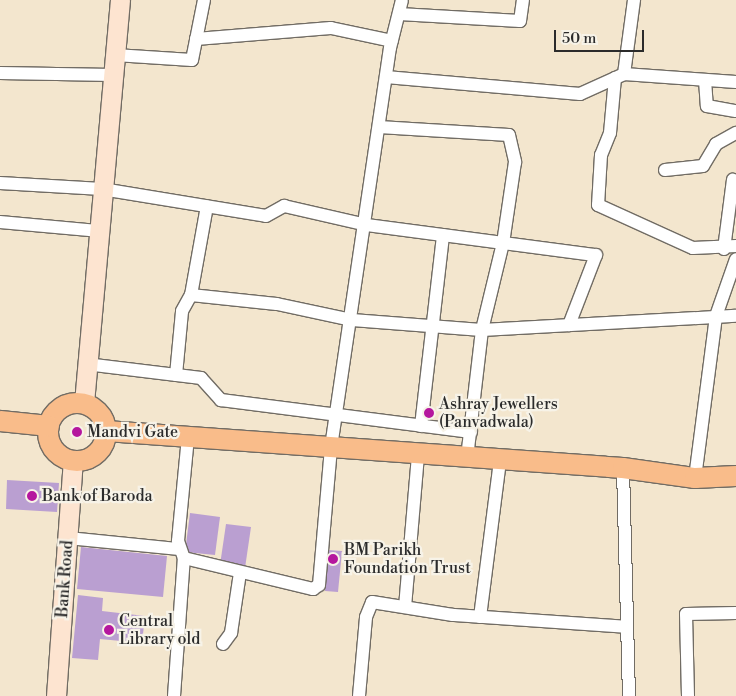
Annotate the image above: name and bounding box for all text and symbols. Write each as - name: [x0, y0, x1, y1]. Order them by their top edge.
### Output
- scale bar: [556, 20, 646, 52]
- text: 50 m: [562, 29, 596, 48]
- place label: Ashray Jewellers (Panvadwala): [439, 394, 558, 432]
- marker: Ashray Jewellers (Panvadwala): [423, 407, 435, 419]
- place label: Mandvi Gate: [87, 422, 178, 442]
- marker: Mandvi Gate: [71, 426, 83, 438]
- place label: Bank of Baroda: [42, 486, 153, 506]
- marker: Bank of Baroda: [26, 490, 38, 502]
- street label: Bank Road: [53, 540, 77, 618]
- place label: BM Parikh Foundation Trust: [344, 540, 471, 578]
- marker: BM Parikh Foundation Trust: [326, 552, 340, 566]
- place label: Central Library old: [119, 611, 200, 649]
- marker: Central Library old: [103, 624, 115, 636]

